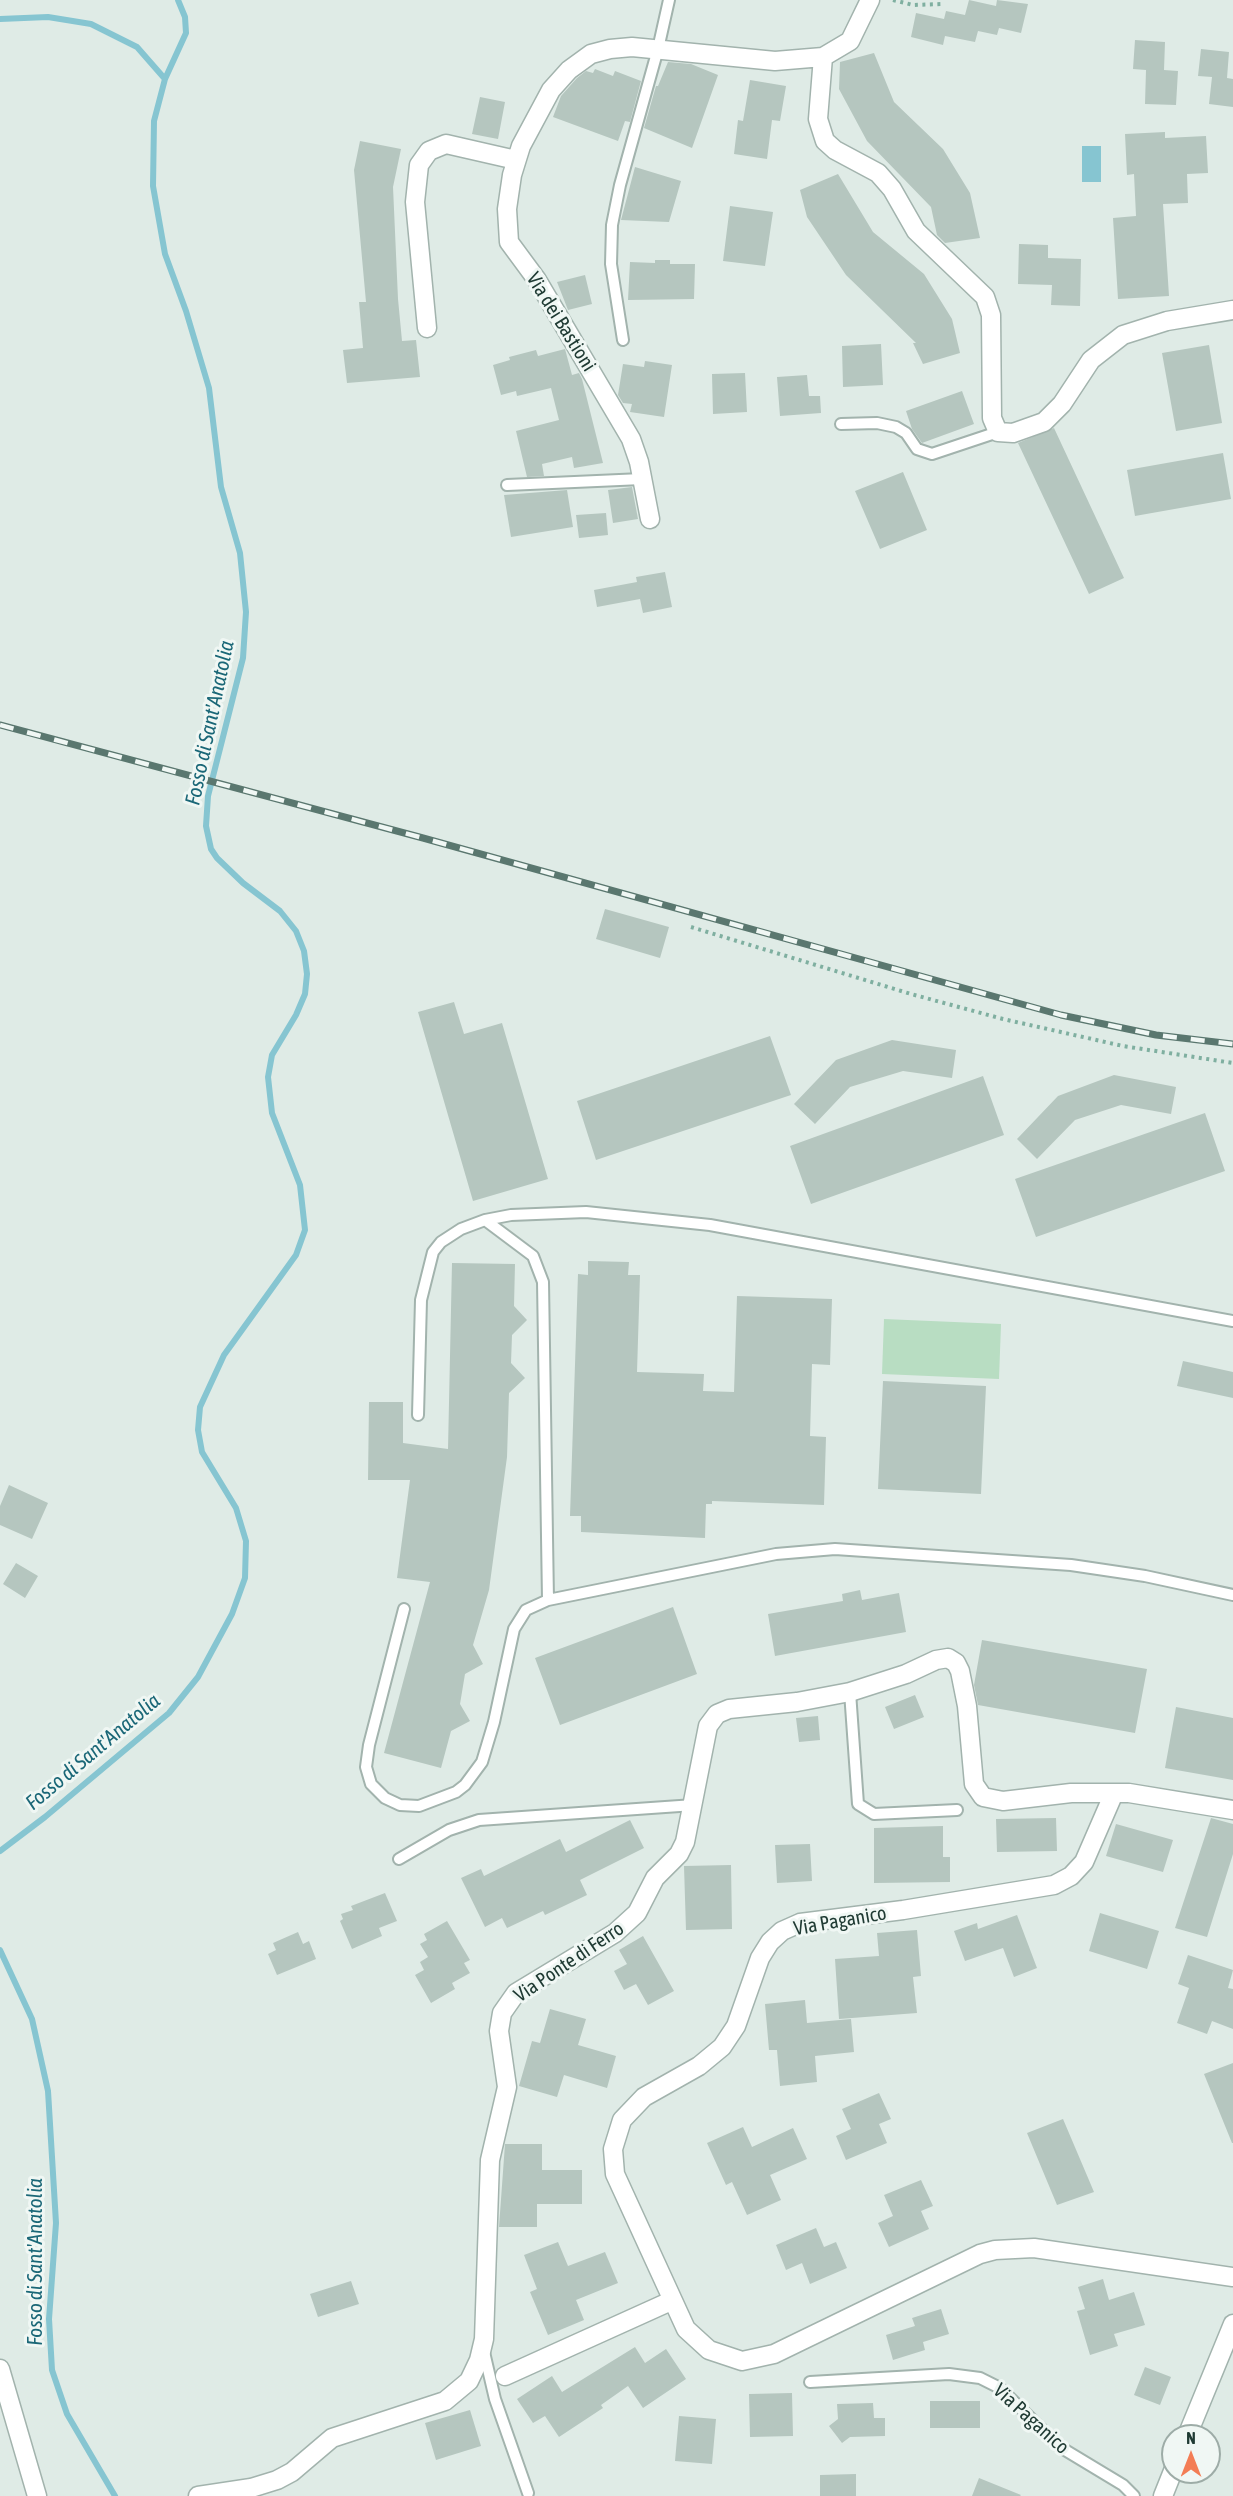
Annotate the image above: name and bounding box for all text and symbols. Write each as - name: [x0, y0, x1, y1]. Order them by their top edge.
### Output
- street label: Via dei Bastioni: [521, 268, 601, 376]
- water label: Fosso di Sant'Anatolia: [180, 638, 240, 808]
- water label: Fosso di Sant'Anatolia: [21, 1689, 165, 1815]
- street label: Via Paganico: [792, 1901, 888, 1941]
- street label: Via Ponte di Ferro: [510, 1916, 628, 2008]
- water label: Fosso di Sant'Anatolia: [22, 2178, 48, 2346]
- street label: Via Paganico: [988, 2379, 1074, 2459]
- north arrow: [1161, 2424, 1221, 2484]
- text: N: [1186, 2429, 1196, 2447]

